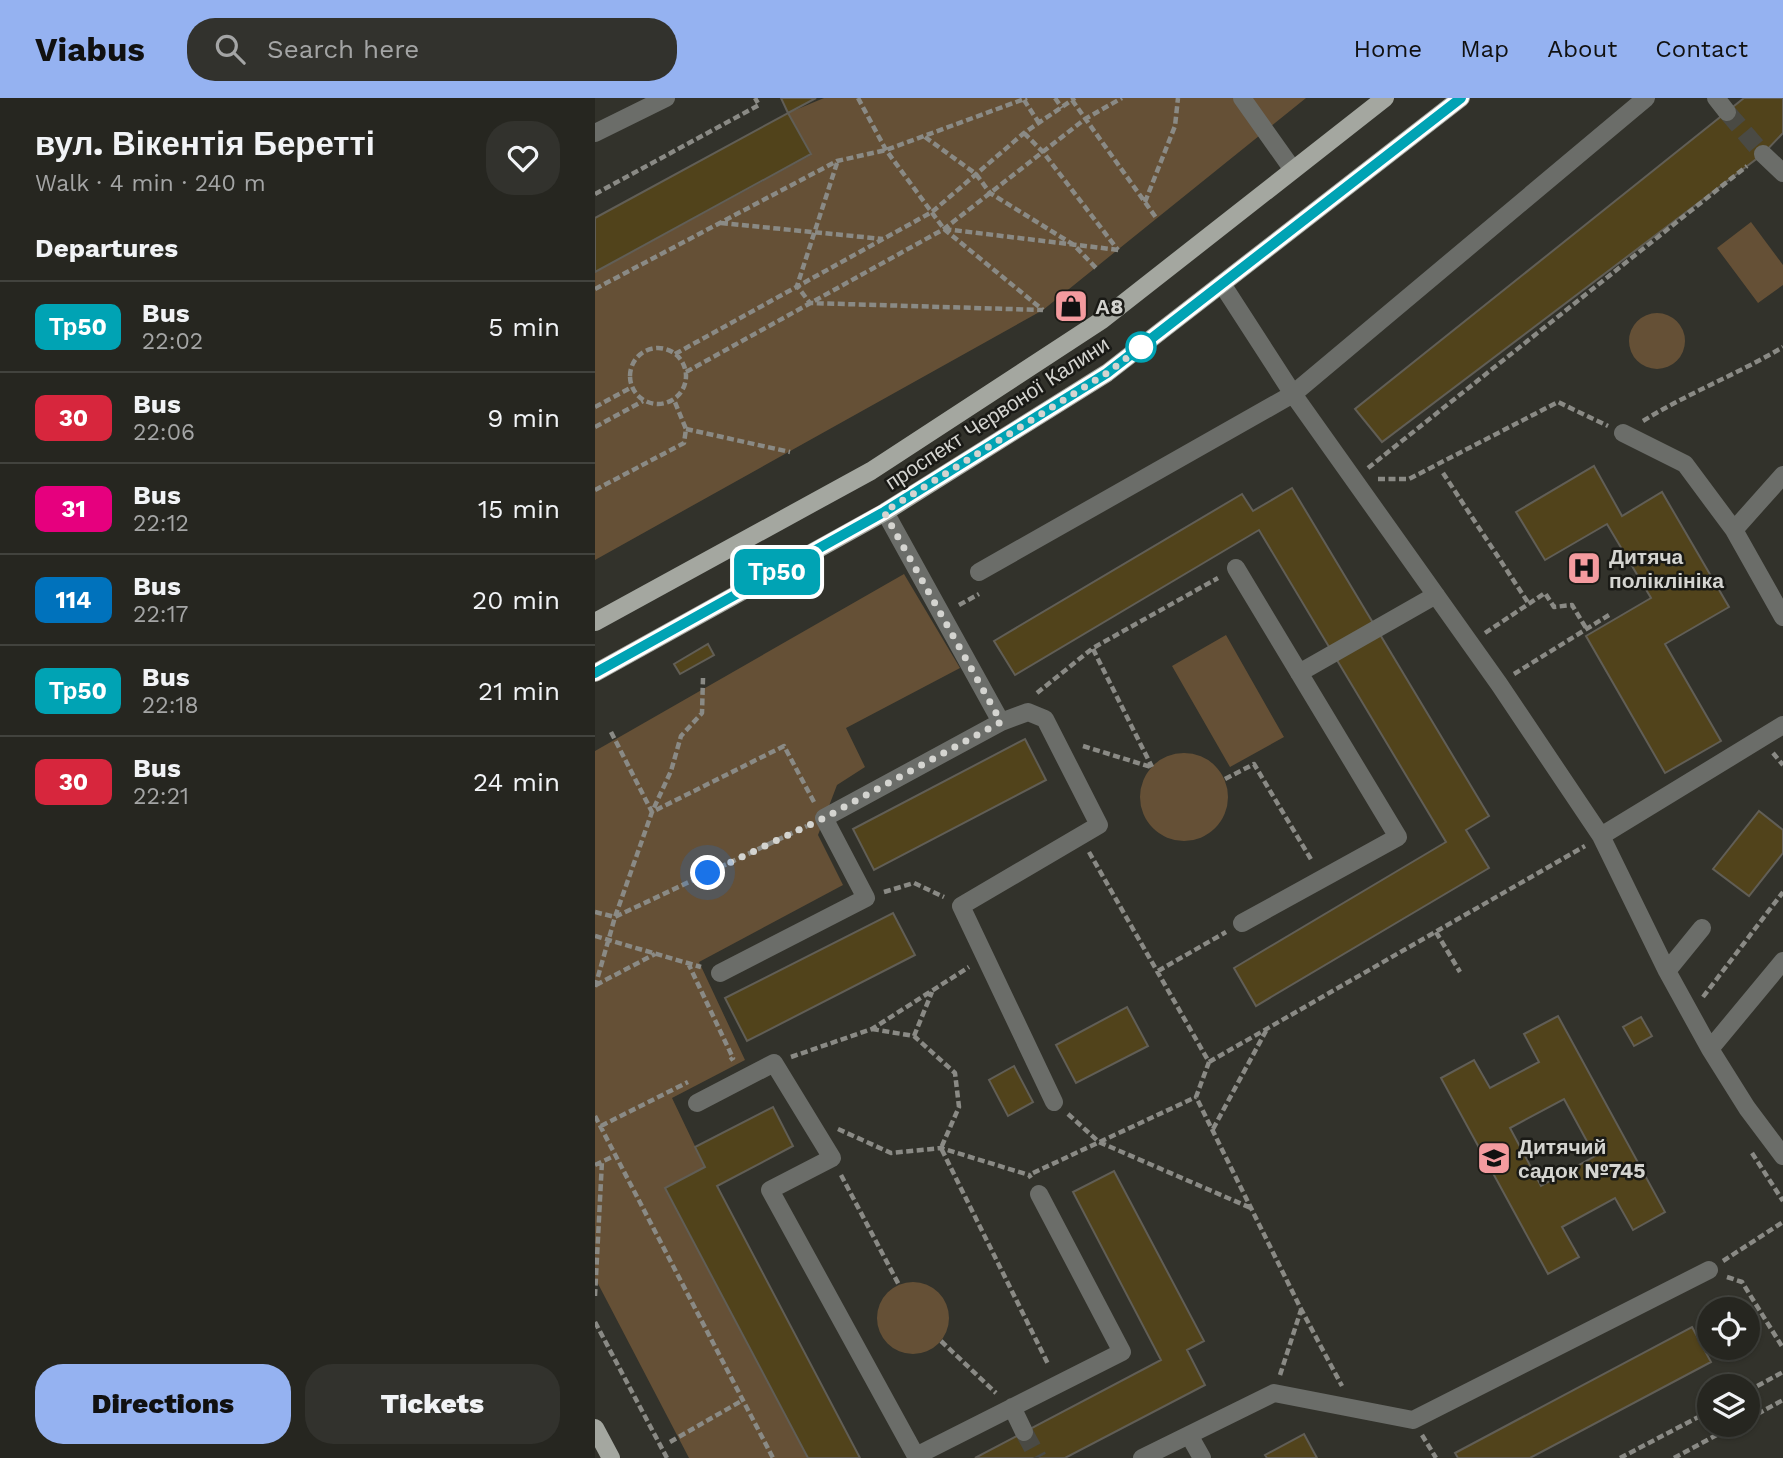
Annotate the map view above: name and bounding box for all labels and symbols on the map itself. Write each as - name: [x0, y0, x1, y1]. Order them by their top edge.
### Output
- shop icon: А8: [1052, 287, 1090, 325]
- place label: А8: [1095, 294, 1123, 319]
- street label: проспект Червоної Калини: [880, 331, 1114, 495]
- unlabelled marker: [1126, 332, 1156, 362]
- place label: Дитяча поліклініка: [1609, 544, 1724, 593]
- line badge: Тр50: [728, 549, 826, 595]
- hospital icon: Дитяча поліклініка: [1565, 549, 1603, 587]
- your location: [690, 855, 725, 890]
- place label: Дитячий садок №745: [1518, 1134, 1646, 1183]
- school or university icon: Дитячий садок №745: [1475, 1139, 1513, 1177]

